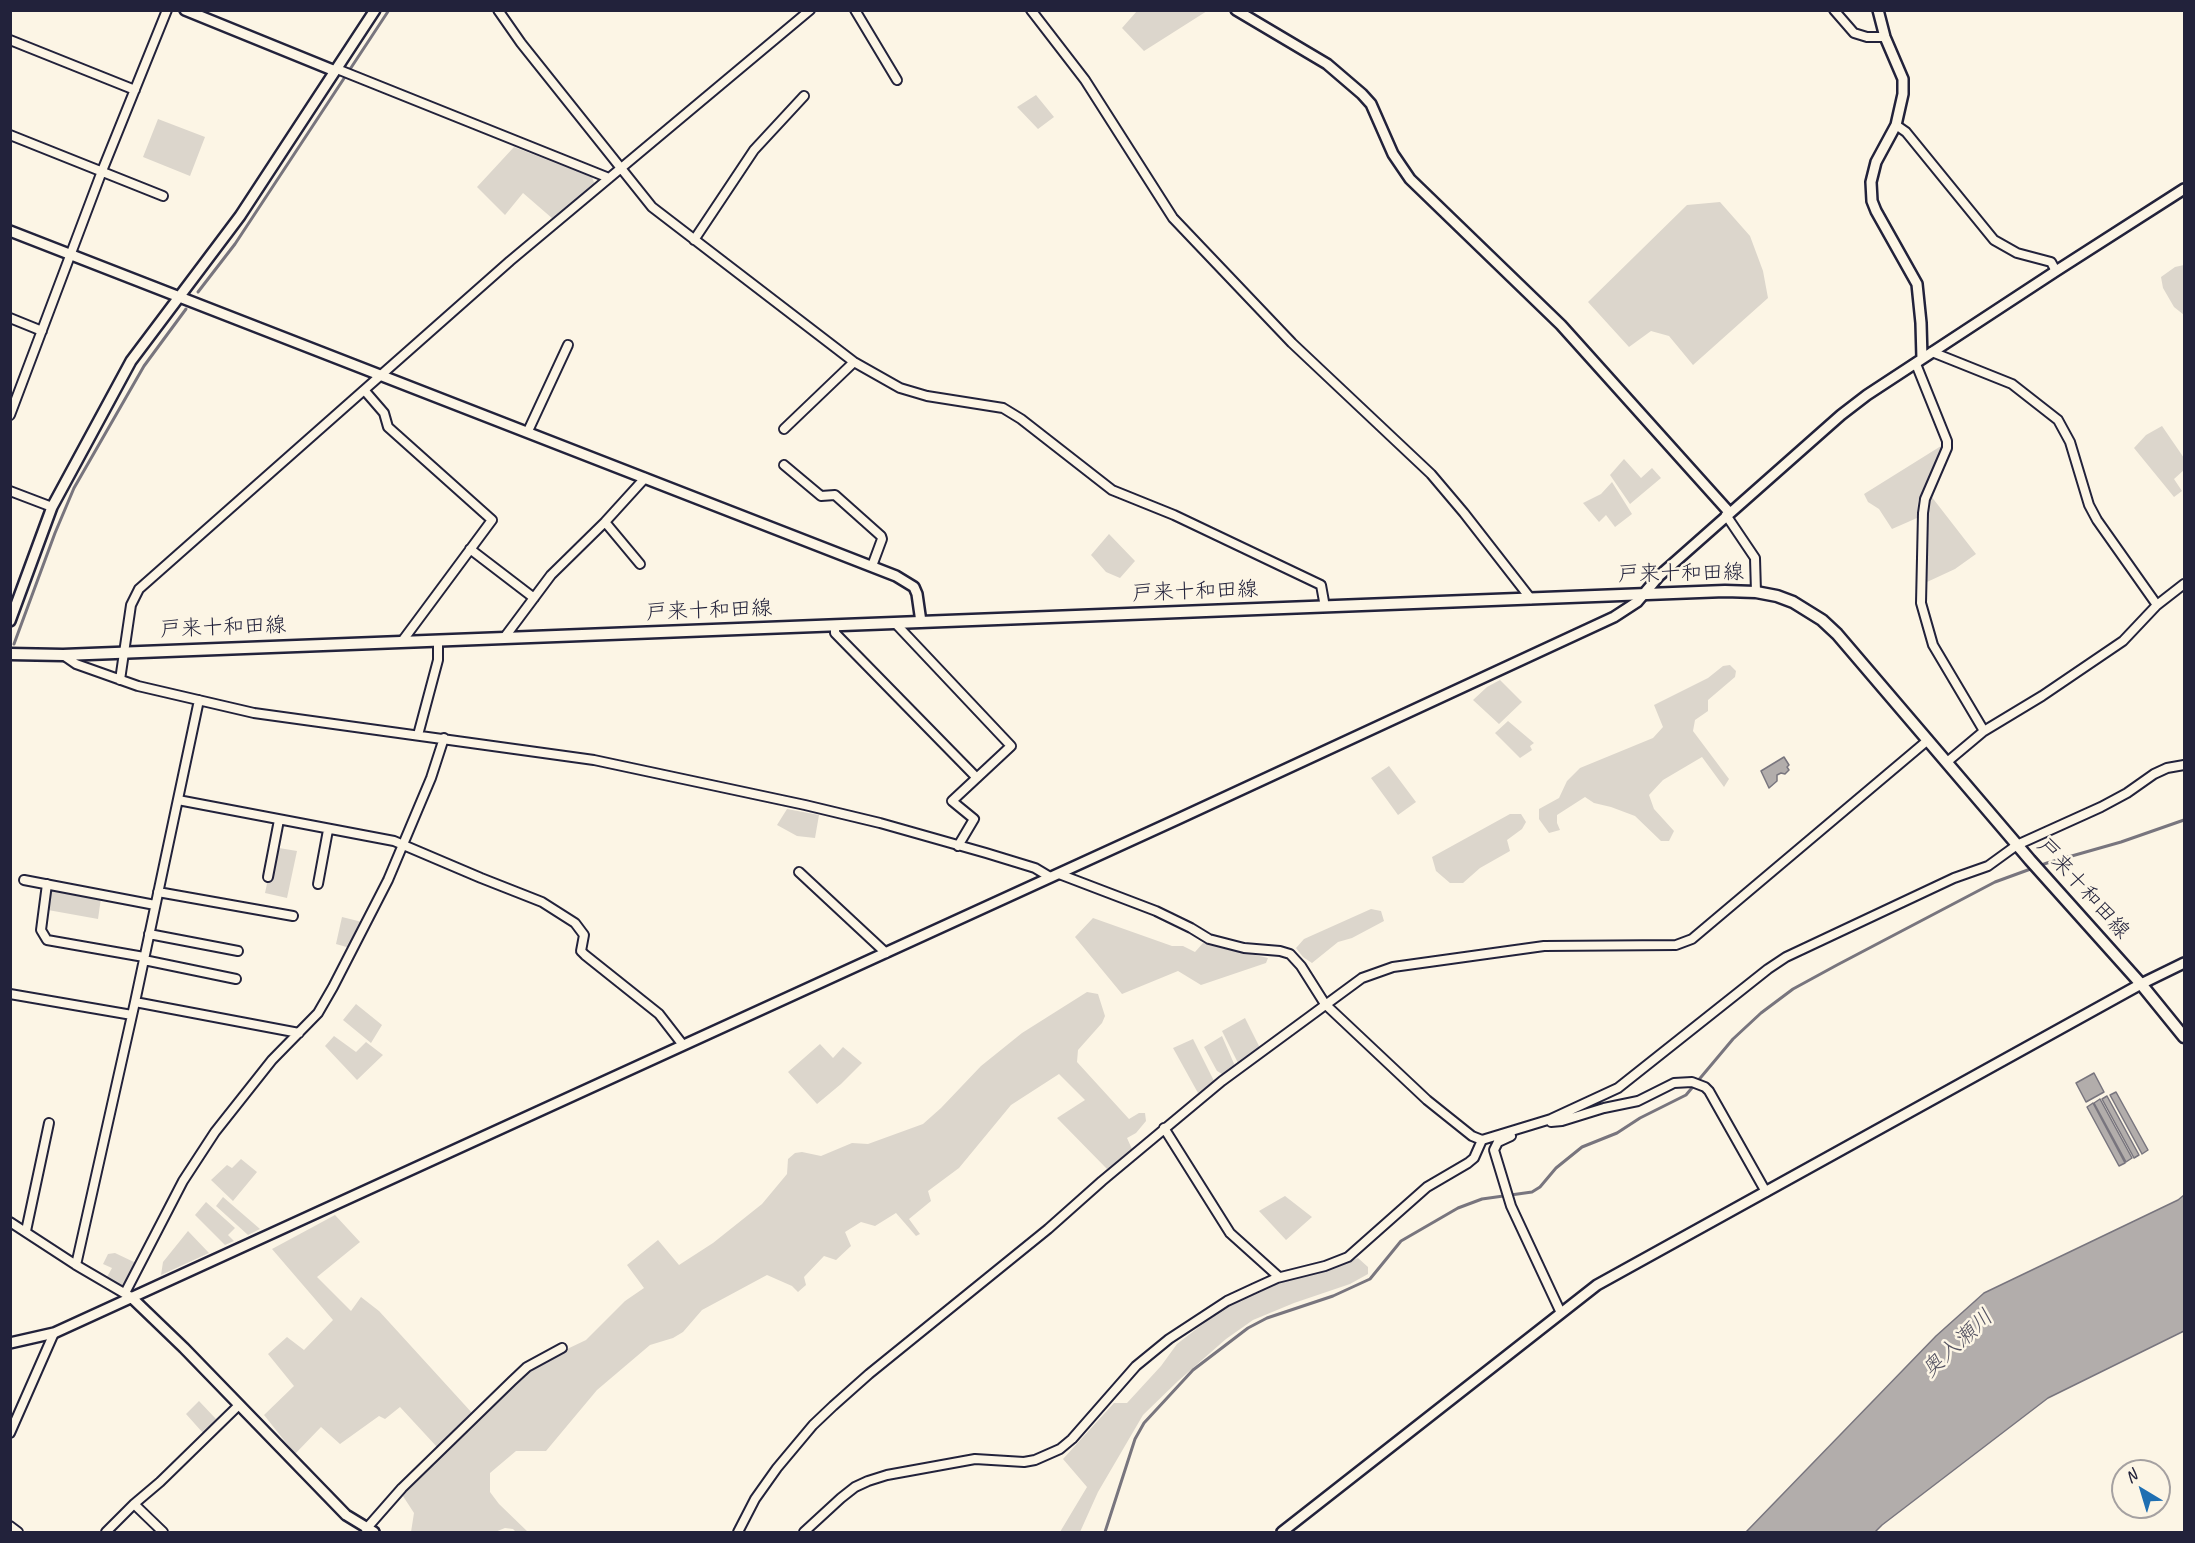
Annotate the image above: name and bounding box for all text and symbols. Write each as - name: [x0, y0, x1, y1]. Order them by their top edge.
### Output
- street label: 戸来十和田線: [1618, 560, 1744, 588]
- street label: 戸来十和田線: [1132, 577, 1258, 607]
- street label: 戸来十和田線: [646, 596, 772, 626]
- street label: 戸来十和田線: [160, 613, 286, 643]
- street label: 戸来十和田線: [2031, 834, 2135, 944]
- water label: 奥入瀬川: [1917, 1304, 1999, 1384]
- north arrow: [2111, 1459, 2171, 1519]
- text: N: [2121, 1465, 2141, 1487]

